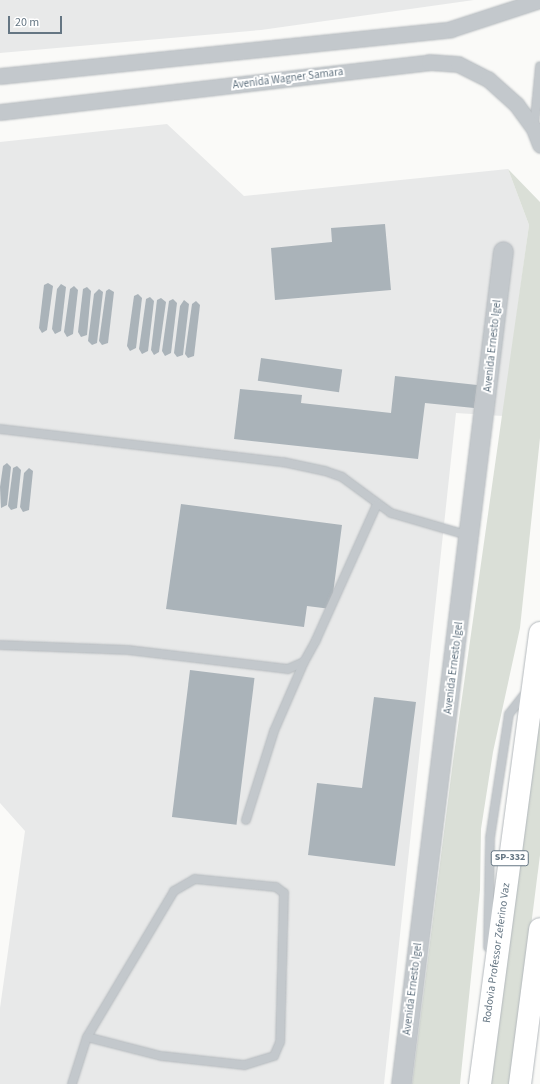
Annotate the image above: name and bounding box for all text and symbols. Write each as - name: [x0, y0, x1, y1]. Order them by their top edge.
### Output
- scale bar: [10, 8, 64, 34]
- text: 20 m: [15, 14, 39, 31]
- street label: Avenida Wagner Samara: [232, 66, 344, 92]
- street label: Avenida Ernesto Igel: [482, 299, 504, 393]
- street label: Avenida Ernesto Igel: [442, 621, 466, 715]
- road number: SP-332: [490, 850, 530, 866]
- street label: Rodovia Professor Zeferino Vaz: [481, 882, 513, 1024]
- street label: Avenida Ernesto Igel: [401, 942, 425, 1036]

